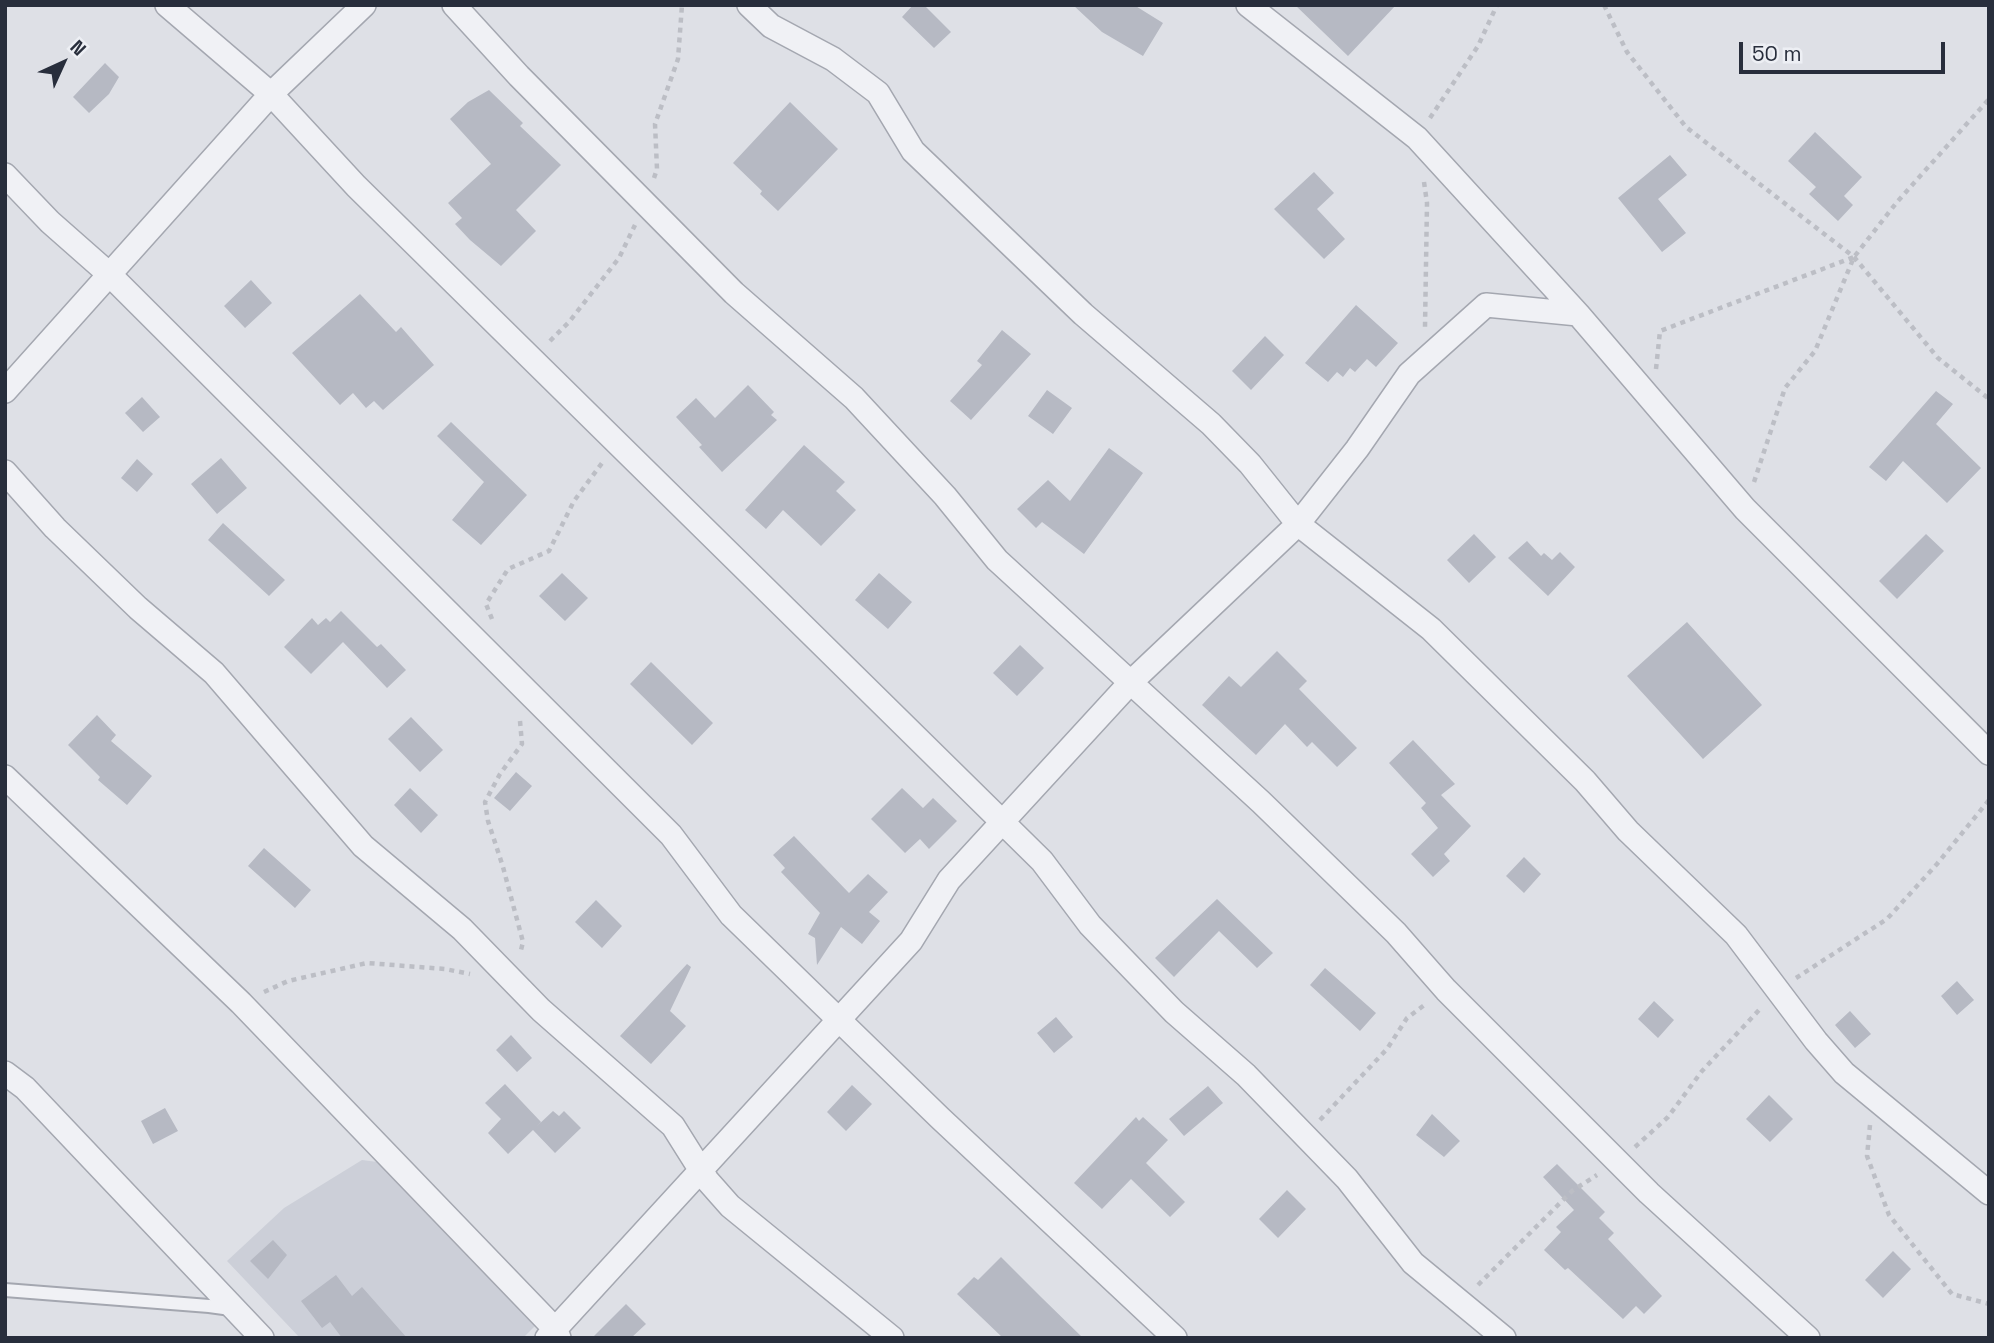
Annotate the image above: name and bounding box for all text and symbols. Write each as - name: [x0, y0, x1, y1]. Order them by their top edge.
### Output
- north arrow: [28, 28, 98, 98]
- scale bar: [1742, 28, 1948, 72]
- text: N: [65, 34, 92, 61]
- text: 50 m: [1752, 40, 1802, 67]

